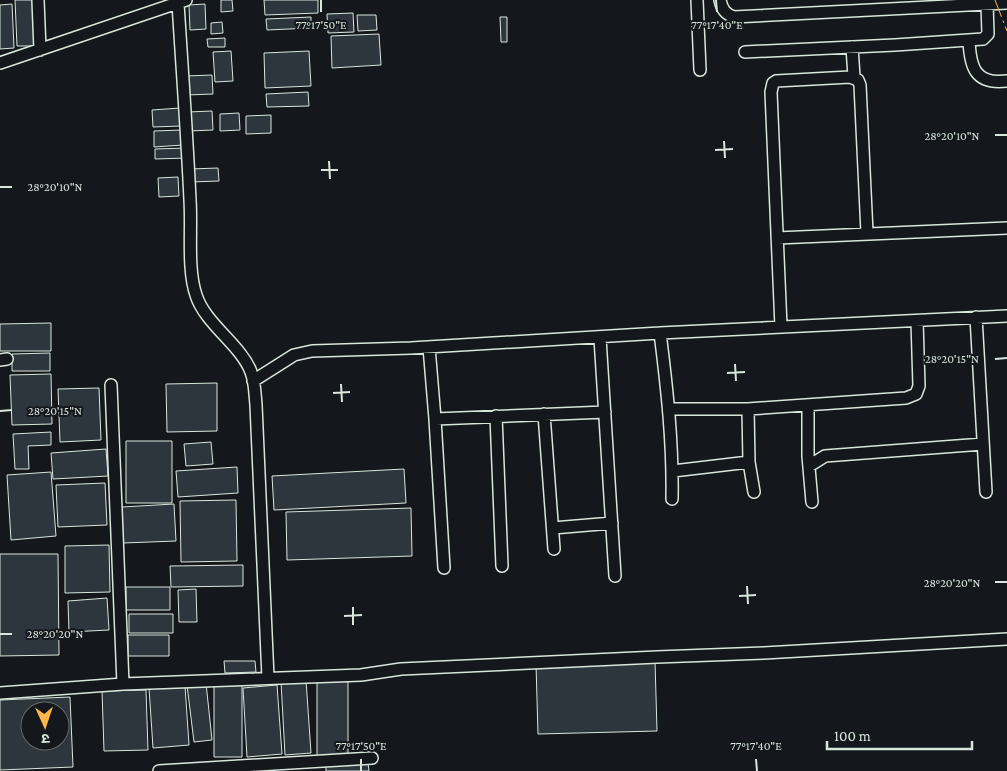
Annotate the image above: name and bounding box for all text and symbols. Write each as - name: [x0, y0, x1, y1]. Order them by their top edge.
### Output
- text: 77°17'50"E: [295, 18, 347, 32]
- text: 77°17'40"E: [691, 18, 743, 32]
- text: 28°20'10"N: [925, 129, 980, 143]
- text: 28°20'10"N: [28, 180, 83, 194]
- text: 28°20'15"N: [925, 352, 979, 366]
- text: 28°20'15"N: [28, 404, 82, 418]
- text: 28°20'20"N: [924, 576, 980, 590]
- text: 28°20'20"N: [27, 627, 83, 641]
- north arrow: [20, 701, 70, 751]
- scale bar: [827, 718, 972, 750]
- text: 100 m: [834, 728, 871, 744]
- text: उ: [40, 731, 50, 747]
- text: 77°17'50"E: [335, 739, 387, 753]
- text: 77°17'40"E: [730, 739, 782, 753]

